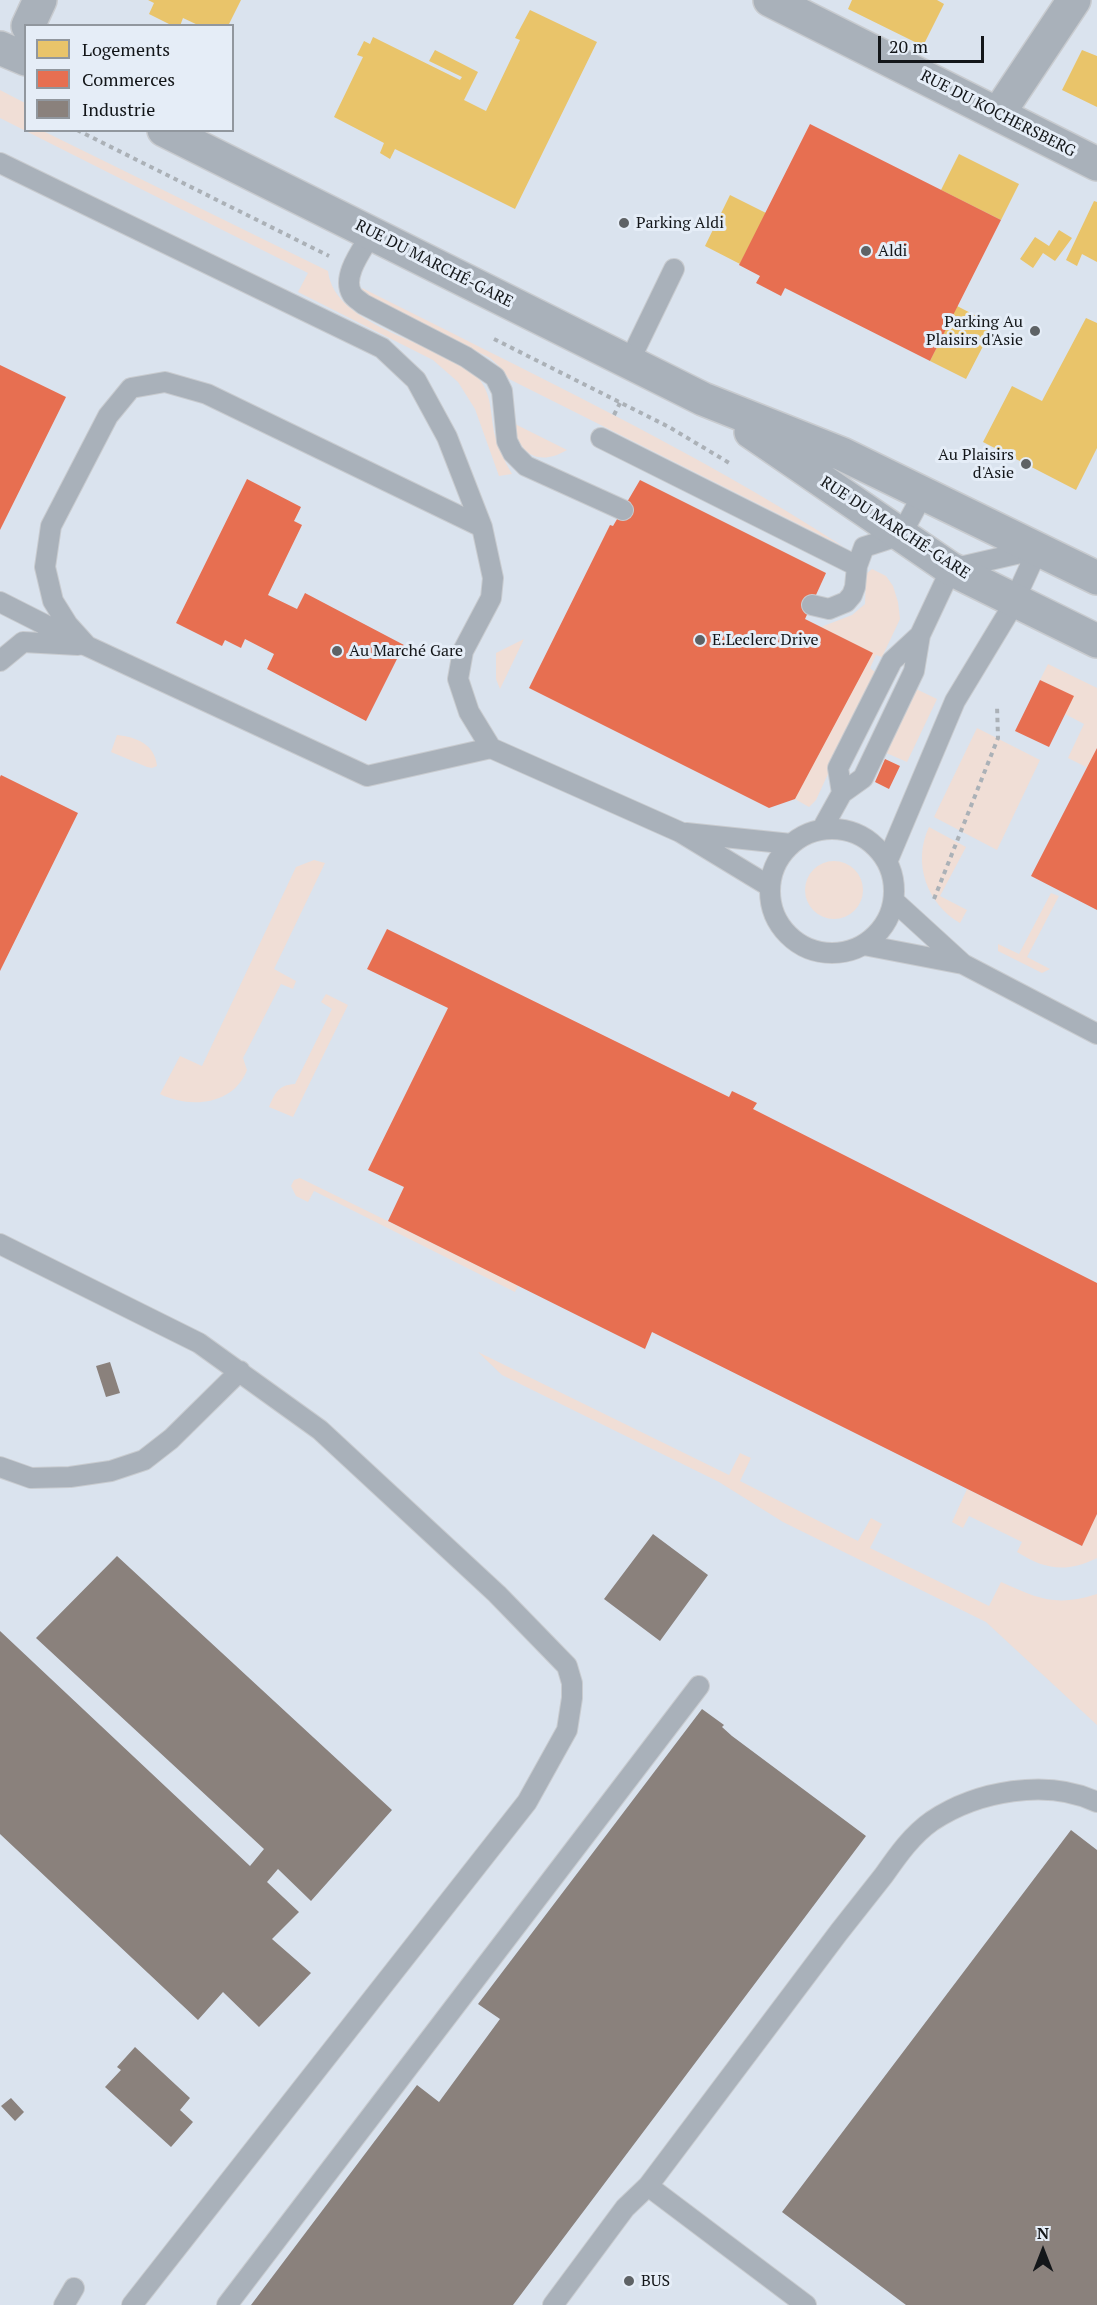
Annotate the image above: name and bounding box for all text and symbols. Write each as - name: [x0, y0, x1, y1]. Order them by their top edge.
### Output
- legend: [24, 24, 234, 132]
- scale bar: [881, 24, 988, 62]
- text: 20 m: [889, 34, 928, 58]
- text: Logements: [82, 37, 170, 61]
- street label: RUE DU KOCHERSBERG: [917, 66, 1079, 162]
- text: Commerces: [82, 67, 175, 91]
- text: Industrie: [82, 97, 155, 121]
- place label: Parking Aldi: [636, 213, 724, 233]
- street label: RUE DU MARCHÉ-GARE: [352, 216, 516, 312]
- marker: Parking Aldi: [617, 216, 631, 230]
- place label: Aldi: [878, 241, 907, 261]
- marker: Aldi: [859, 244, 873, 258]
- place label: Parking Au Plaisirs d'Asie: [926, 312, 1023, 350]
- marker: Parking Au Plaisirs d'Asie: [1028, 324, 1042, 338]
- place label: Au Plaisirs d'Asie: [938, 445, 1014, 483]
- marker: Au Plaisirs d'Asie: [1019, 457, 1033, 471]
- street label: RUE DU MARCHÉ-GARE: [817, 473, 973, 583]
- place label: E.Leclerc Drive: [712, 630, 819, 650]
- marker: E.Leclerc Drive: [693, 633, 707, 647]
- place label: Au Marché Gare: [349, 641, 463, 661]
- marker: Au Marché Gare: [330, 644, 344, 658]
- north arrow: [1013, 2221, 1073, 2281]
- text: N: [1037, 2222, 1049, 2244]
- place label: BUS: [641, 2271, 670, 2291]
- marker: BUS: [622, 2274, 636, 2288]

